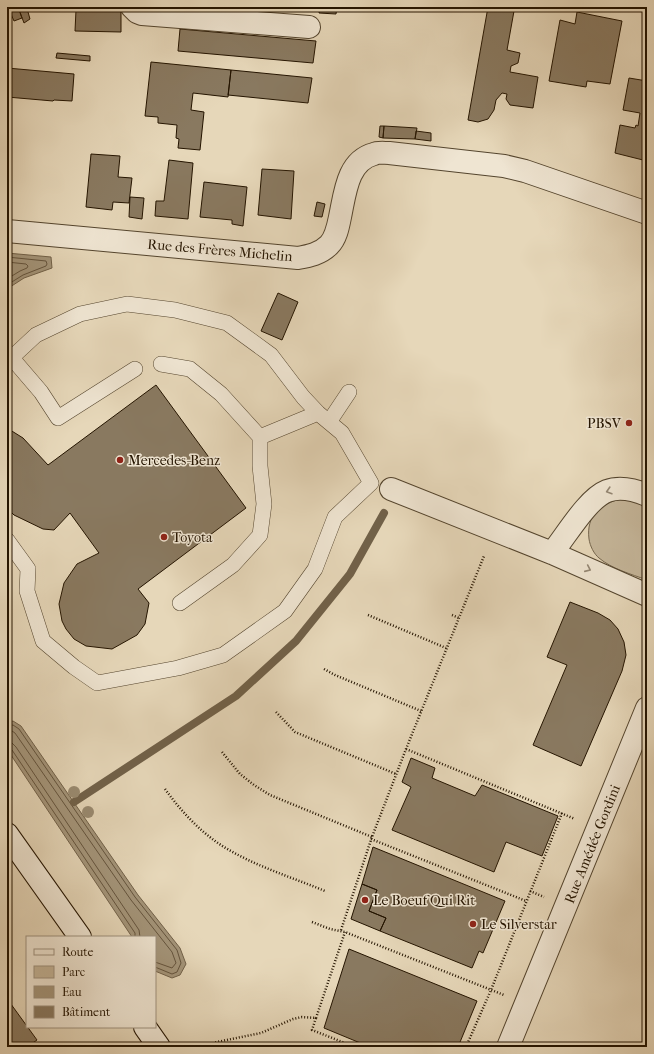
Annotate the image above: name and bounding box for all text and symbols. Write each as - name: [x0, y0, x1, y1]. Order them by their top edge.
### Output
- street label: Rue des Frères Michelin: [147, 236, 293, 265]
- place label: PBSV: [587, 415, 622, 432]
- marker: PBSV: [624, 418, 634, 428]
- place label: Mercedes-Benz: [128, 452, 220, 469]
- marker: Mercedes-Benz: [115, 455, 125, 465]
- one-way arrow: [606, 486, 613, 495]
- place label: Toyota: [172, 529, 213, 546]
- marker: Toyota: [159, 532, 169, 542]
- one-way arrow: [584, 564, 592, 572]
- street label: Rue Amédée Gordini: [561, 782, 624, 906]
- place label: Le Boeuf Qui Rit: [373, 892, 475, 909]
- marker: Le Boeuf Qui Rit: [360, 895, 370, 905]
- place label: Le Silverstar: [481, 916, 557, 933]
- marker: Le Silverstar: [468, 919, 478, 929]
- legend: [26, 936, 156, 1028]
- text: Route: [62, 945, 94, 959]
- text: Parc: [62, 965, 85, 979]
- text: Eau: [62, 985, 82, 999]
- text: Bâtiment: [62, 1005, 111, 1019]

